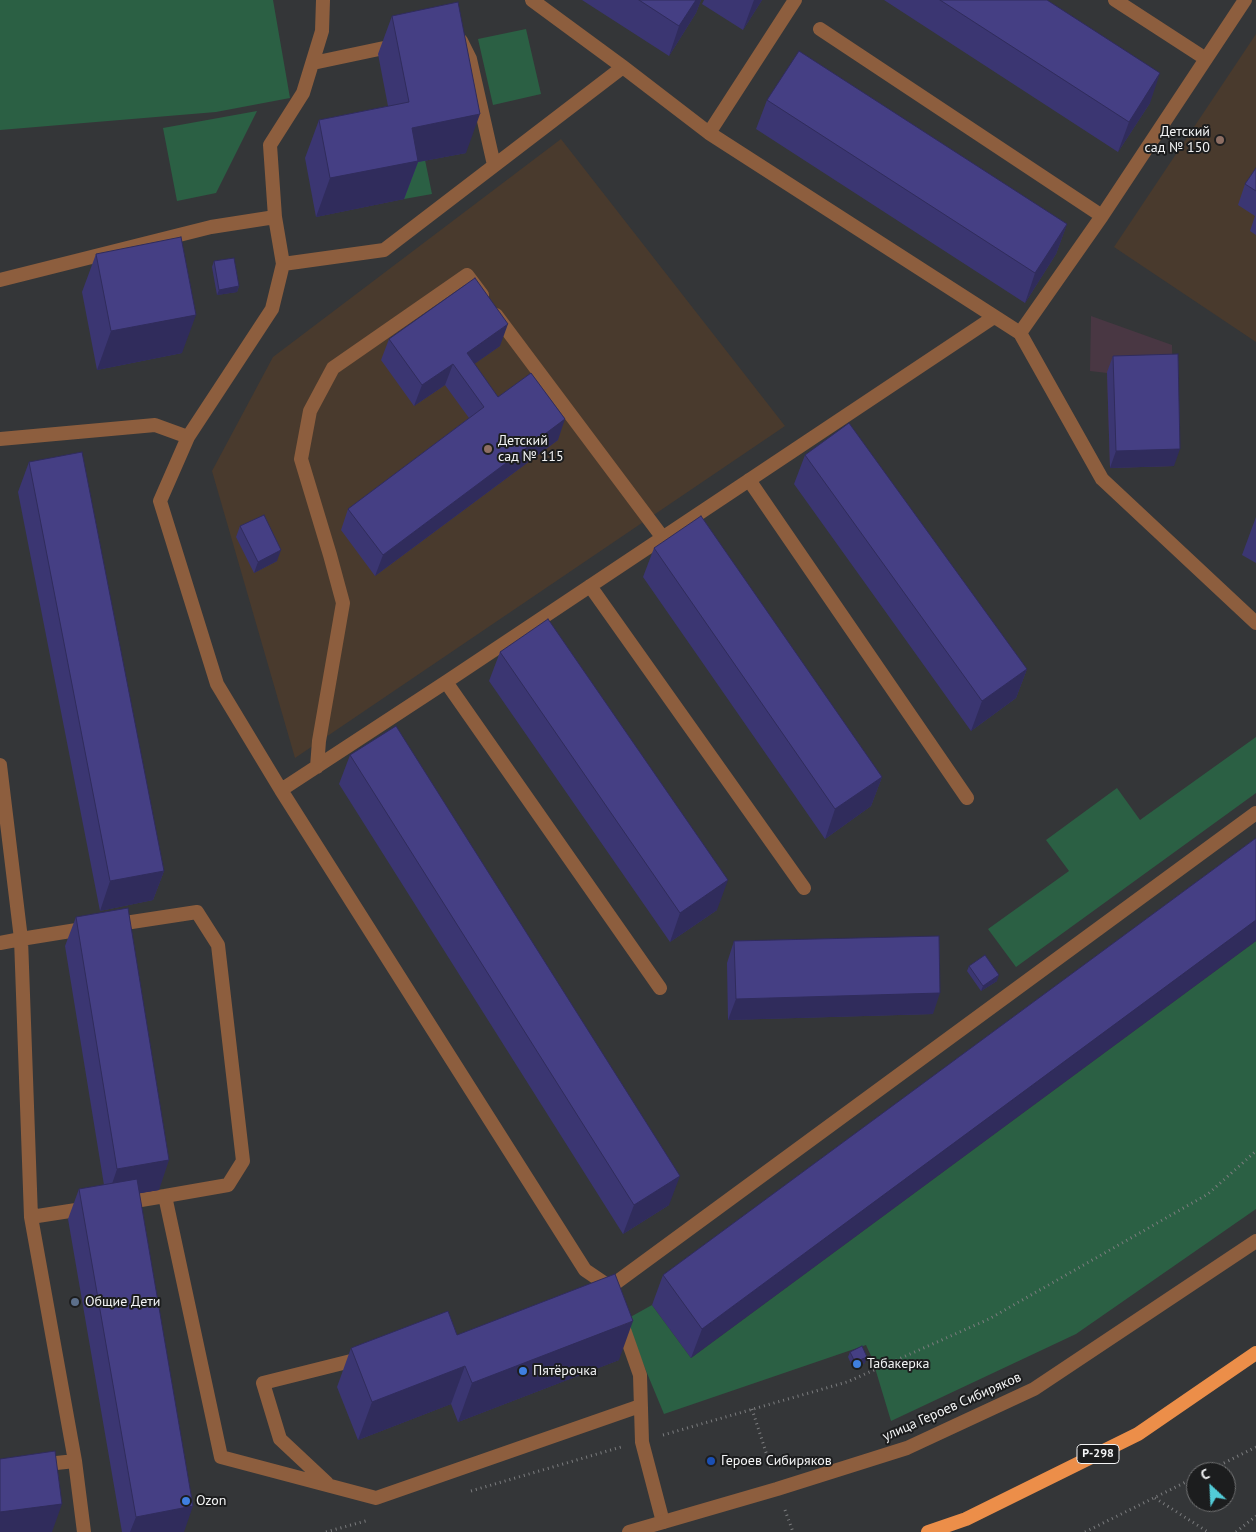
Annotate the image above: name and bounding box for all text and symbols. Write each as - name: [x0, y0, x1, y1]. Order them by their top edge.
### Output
- place label: Детский сад № 150: [1144, 124, 1210, 156]
- marker: Детский сад № 150: [1214, 134, 1226, 146]
- place label: Детский сад № 115: [498, 433, 564, 466]
- marker: Детский сад № 115: [482, 443, 494, 455]
- place label: Общие Дети: [85, 1294, 160, 1310]
- marker: Общие Дети: [69, 1296, 81, 1308]
- place label: Табакерка: [867, 1356, 929, 1372]
- marker: Табакерка: [851, 1358, 863, 1370]
- place label: Пятёрочка: [533, 1363, 597, 1379]
- marker: Пятёрочка: [517, 1365, 529, 1377]
- street label: улица Героев Сибиряков: [880, 1369, 1024, 1445]
- road number: Р-298: [1077, 1445, 1119, 1464]
- place label: Героев Сибиряков: [721, 1453, 832, 1469]
- marker: Героев Сибиряков: [705, 1455, 717, 1467]
- north arrow: [1186, 1462, 1236, 1512]
- text: С: [1198, 1465, 1212, 1484]
- place label: Ozon: [196, 1493, 226, 1509]
- marker: Ozon: [180, 1495, 192, 1507]

